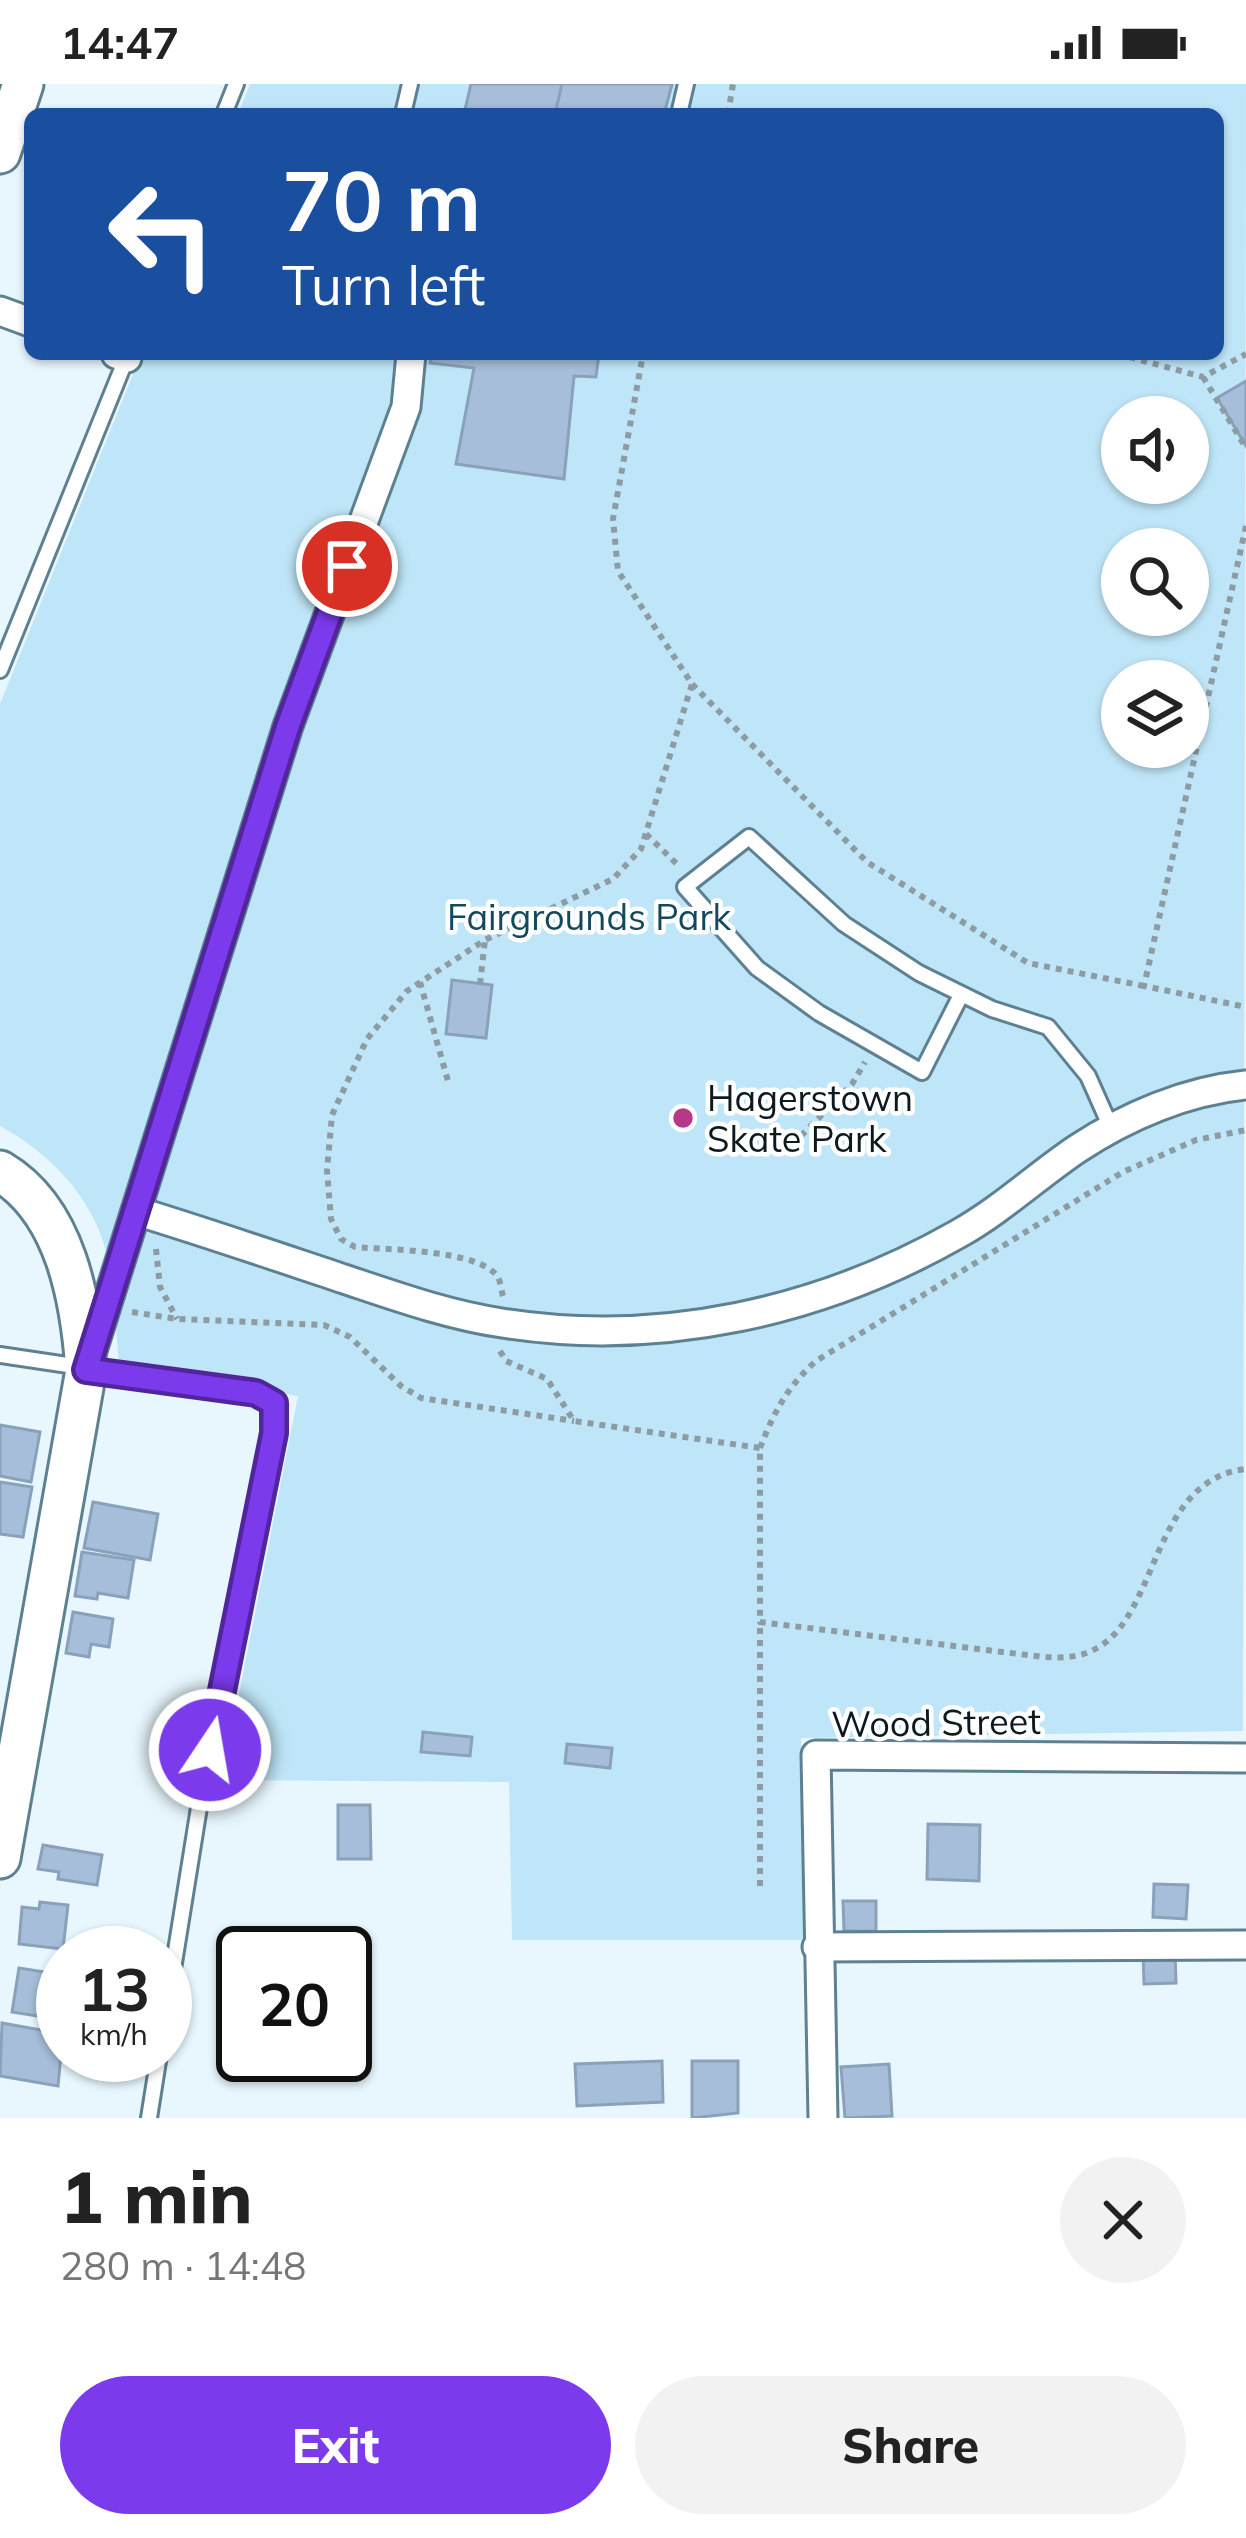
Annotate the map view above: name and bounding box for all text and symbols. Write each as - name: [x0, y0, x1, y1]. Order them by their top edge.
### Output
- text: 14:47: [60, 14, 179, 70]
- text: 70 m: [282, 147, 481, 252]
- icon: left: [84, 156, 240, 312]
- text: Turn left: [282, 251, 485, 319]
- map controls: [1101, 396, 1209, 768]
- button: sound: [1101, 396, 1209, 504]
- pin: [296, 515, 398, 617]
- button: search: [1101, 528, 1209, 636]
- icon: arrive: [314, 533, 380, 599]
- button: layers: [1101, 660, 1209, 768]
- park label: Fairgrounds Park: [447, 894, 732, 939]
- place label: Hagerstown Skate Park: [707, 1075, 913, 1161]
- marker: Hagerstown Skate Park: [670, 1105, 696, 1131]
- position arrow: [147, 1687, 273, 1813]
- street label: Wood Street: [831, 1698, 1041, 1746]
- speed limit sign: 20: [216, 1926, 372, 2082]
- text: 13: [78, 1951, 150, 2026]
- text: km/h: [80, 2015, 148, 2053]
- text: 1 min: [60, 2151, 253, 2241]
- button: close: [1060, 2157, 1186, 2283]
- text: 280 m · 14:48: [60, 2241, 306, 2290]
- button: Exit: [60, 2376, 611, 2514]
- button: Share: [635, 2376, 1186, 2514]

